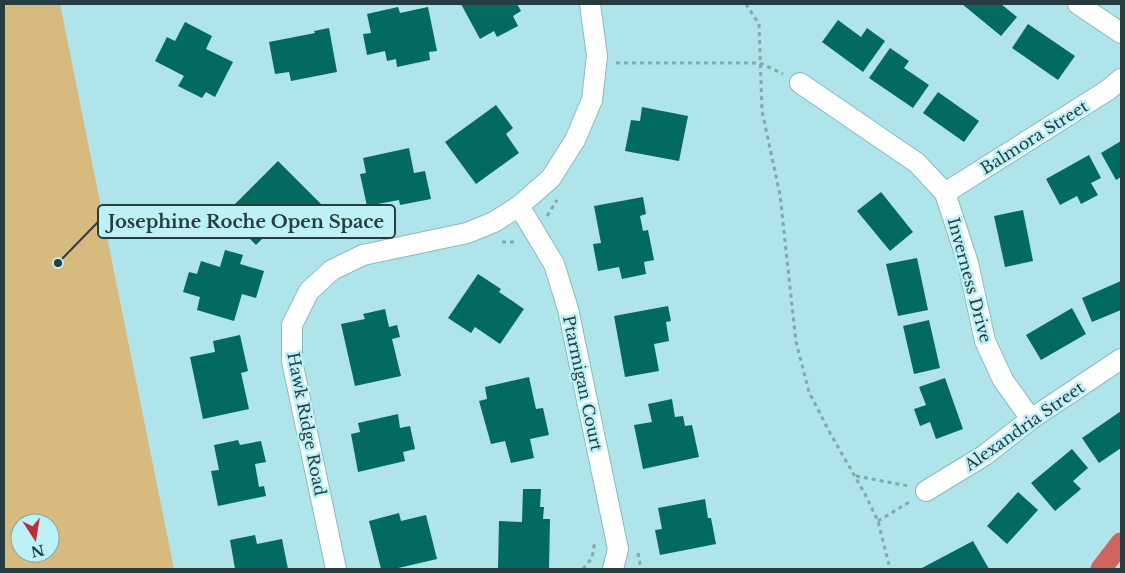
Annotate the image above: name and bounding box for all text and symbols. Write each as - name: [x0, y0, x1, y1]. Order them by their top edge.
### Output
- street label: Balmora Street: [977, 96, 1091, 178]
- callout: Josephine Roche Open Space: [98, 205, 395, 238]
- text: Josephine Roche Open Space: [104, 211, 384, 233]
- street label: Inverness Drive: [944, 215, 996, 345]
- street label: Ptarmigan Court: [559, 313, 607, 453]
- street label: Hawk Ridge Road: [283, 351, 331, 498]
- street label: Alexandria Street: [959, 377, 1088, 475]
- north arrow: [10, 513, 60, 563]
- text: N: [29, 541, 46, 561]

